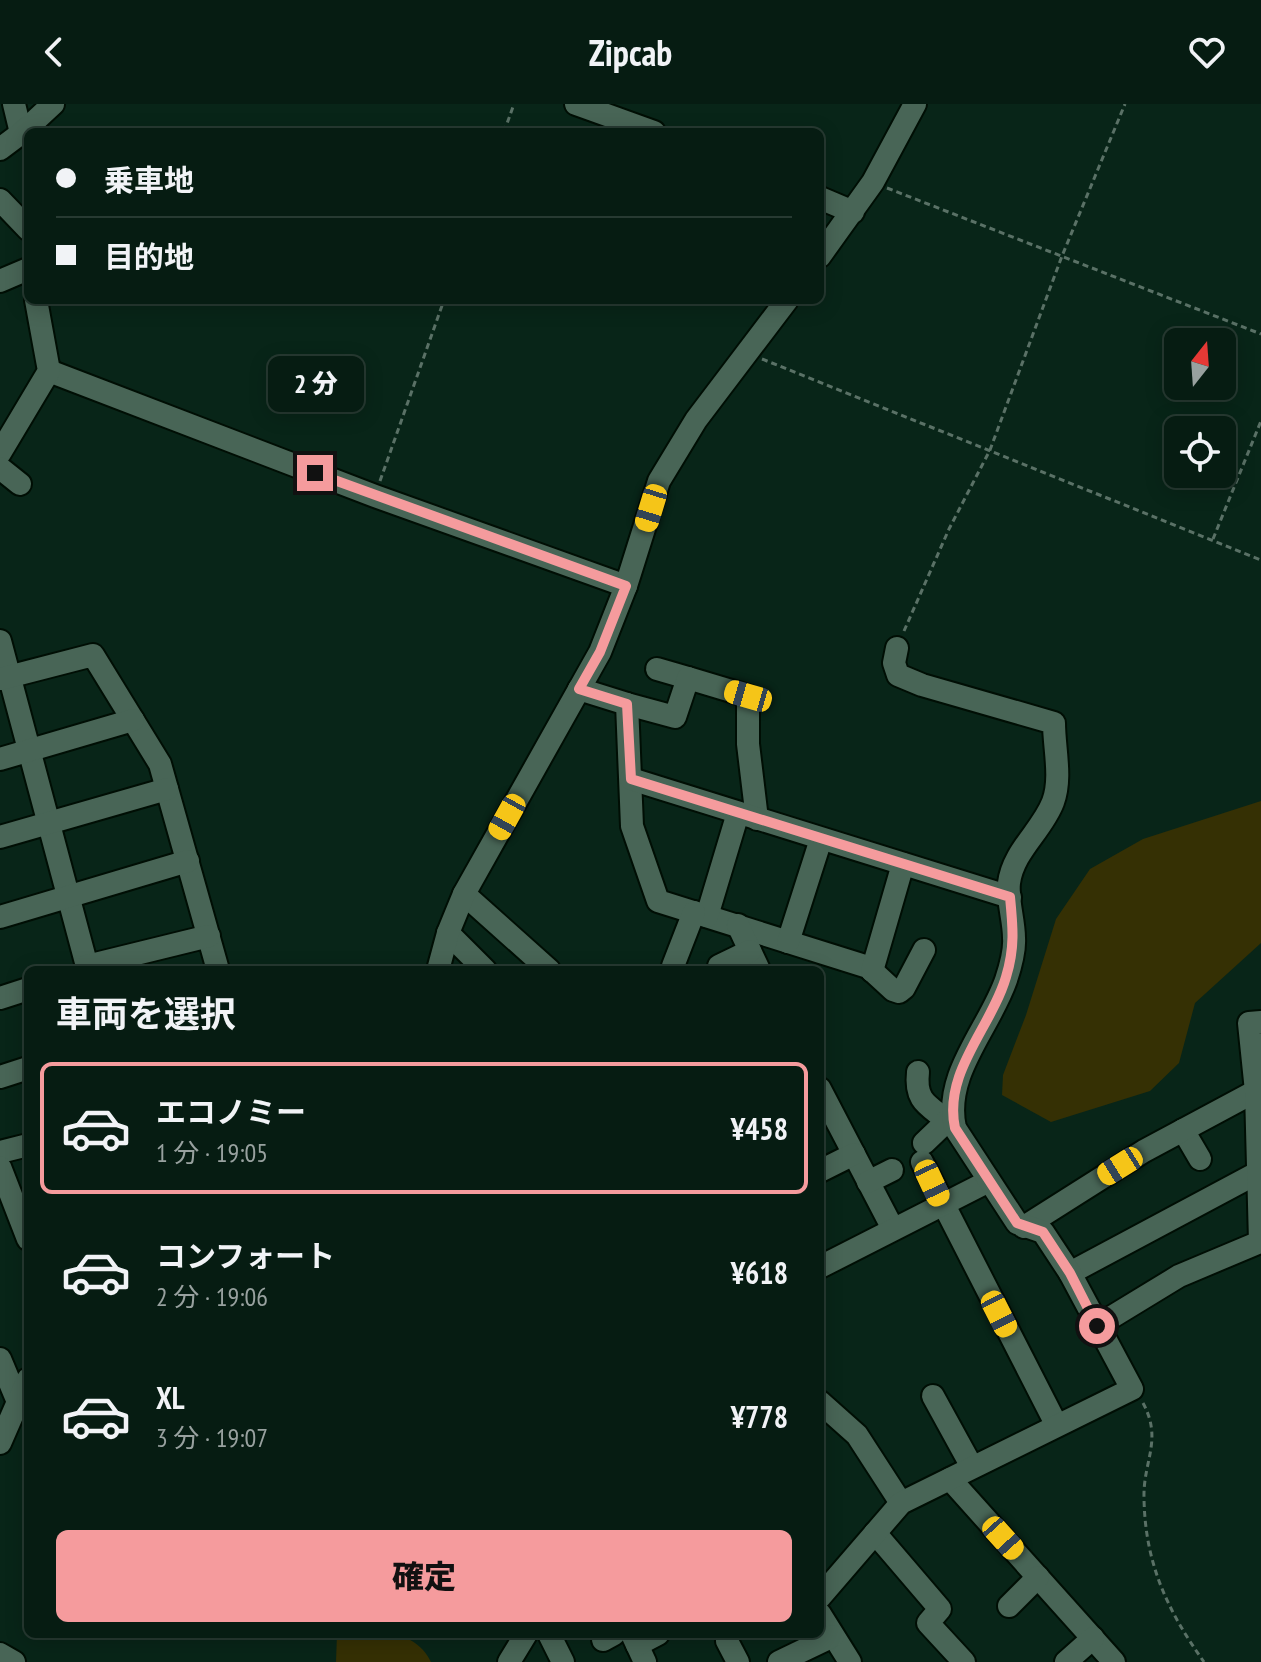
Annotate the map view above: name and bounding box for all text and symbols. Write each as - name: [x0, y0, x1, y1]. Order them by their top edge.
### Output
- text: Zipcab: [589, 29, 672, 76]
- icon: back: [32, 30, 76, 74]
- icon: heart: [1185, 30, 1229, 74]
- text: 乗車地: [104, 160, 194, 199]
- text: 目的地: [104, 237, 194, 276]
- north arrow: [1164, 328, 1236, 400]
- map controls: [1164, 328, 1236, 488]
- callout: 2 分: [267, 357, 363, 413]
- text: 2 分: [294, 367, 338, 400]
- button: locate: [1164, 416, 1236, 488]
- route end: [297, 455, 333, 491]
- car: [633, 482, 669, 534]
- car: [722, 678, 774, 714]
- car: [485, 790, 529, 844]
- text: 車両を選択: [56, 990, 236, 1037]
- icon: car: [60, 1092, 132, 1164]
- text: エコノミー: [156, 1092, 306, 1131]
- text: ¥458: [731, 1109, 788, 1148]
- text: 1 分 · 19:05: [156, 1136, 268, 1169]
- car: [1093, 1143, 1147, 1189]
- car: [911, 1156, 953, 1210]
- icon: car: [60, 1236, 132, 1308]
- text: コンフォート: [156, 1236, 335, 1275]
- text: ¥618: [731, 1253, 788, 1292]
- text: 2 分 · 19:06: [156, 1280, 268, 1313]
- car: [977, 1287, 1021, 1341]
- route start: [1079, 1308, 1115, 1344]
- text: XL: [156, 1378, 185, 1417]
- icon: car: [60, 1380, 132, 1452]
- text: ¥778: [731, 1397, 788, 1436]
- text: 3 分 · 19:07: [156, 1421, 268, 1454]
- car: [978, 1512, 1028, 1564]
- button: 確定: [56, 1530, 792, 1622]

